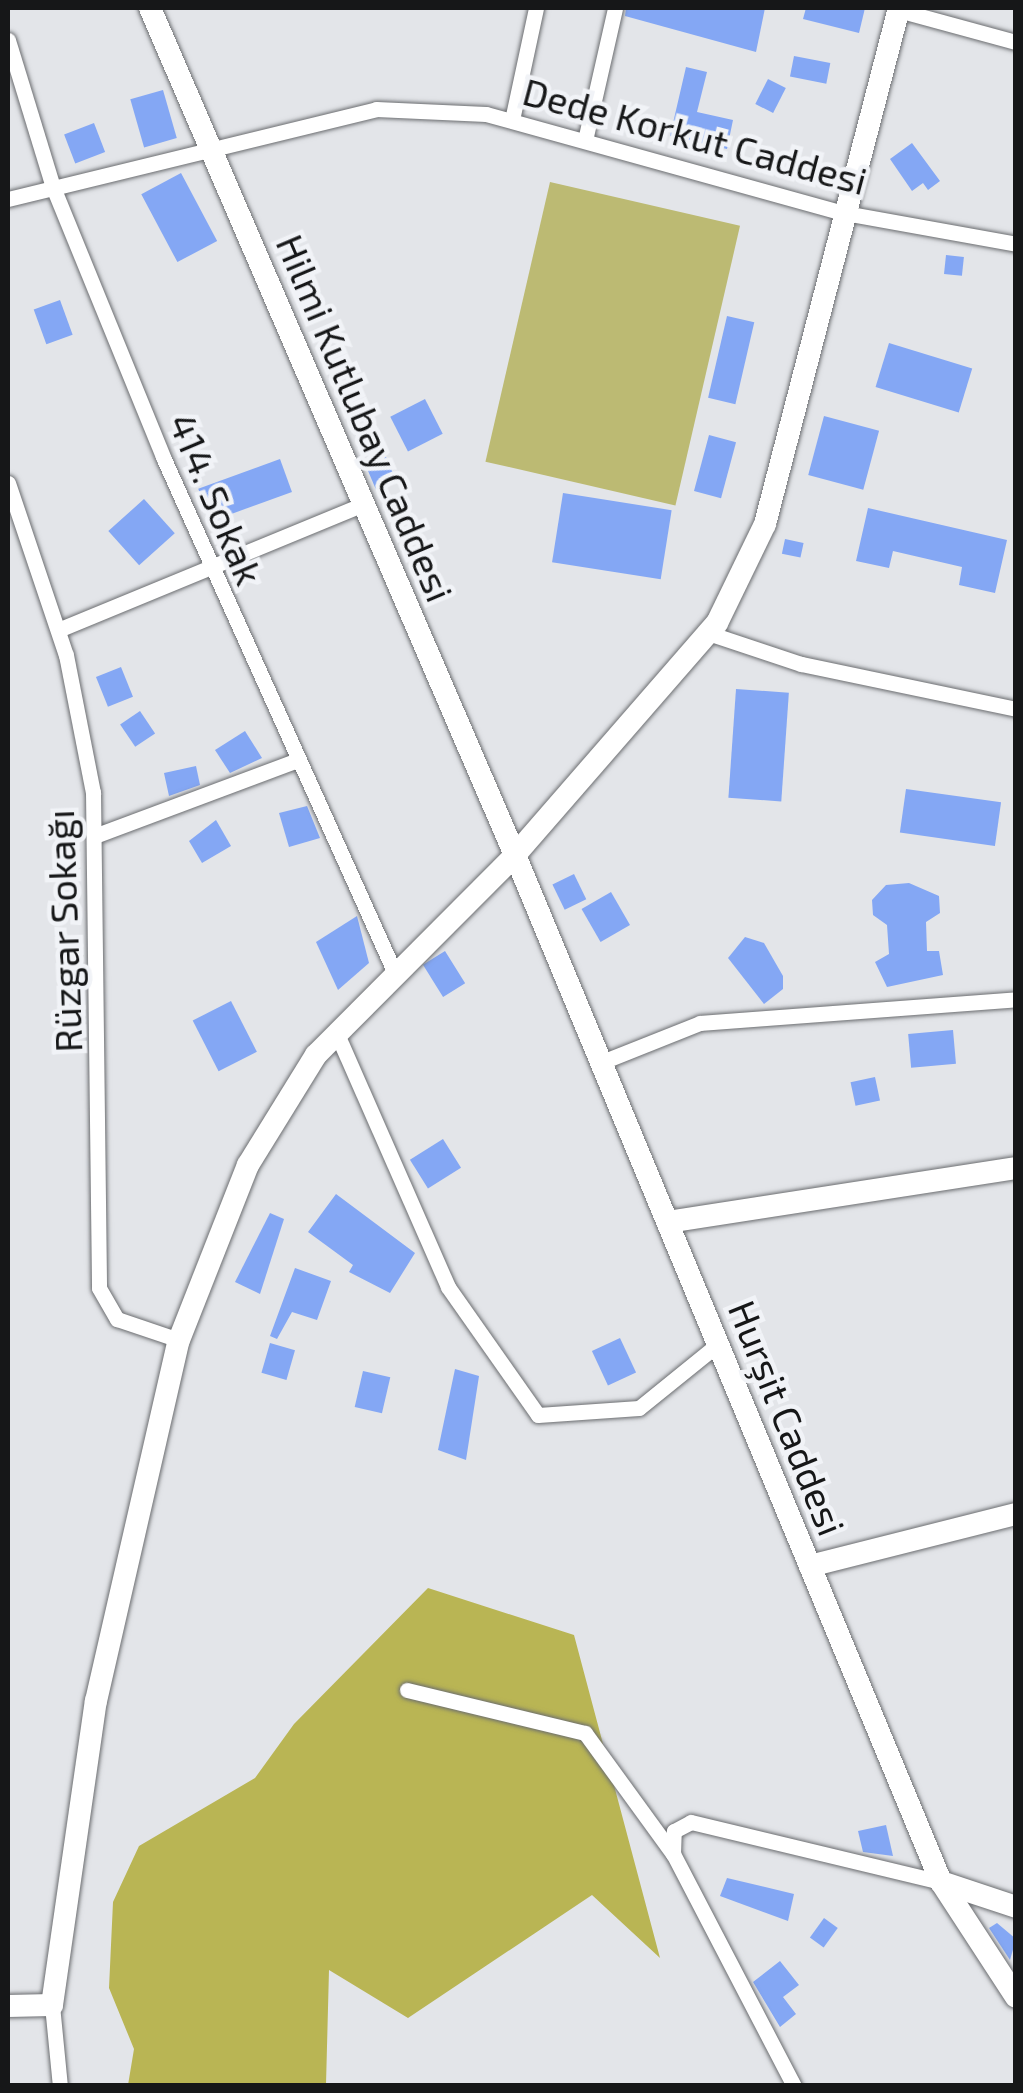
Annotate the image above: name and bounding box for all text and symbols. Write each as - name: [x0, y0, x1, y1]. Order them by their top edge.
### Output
- street label: Dede Korkut Caddesi: [518, 68, 872, 204]
- street label: Hilmi Kutlubay Caddesi: [267, 227, 463, 609]
- street label: 414. Sokak: [160, 407, 272, 591]
- street label: Rüzgar Sokağı: [37, 808, 91, 1054]
- street label: Hurşit Caddesi: [719, 1294, 855, 1542]

